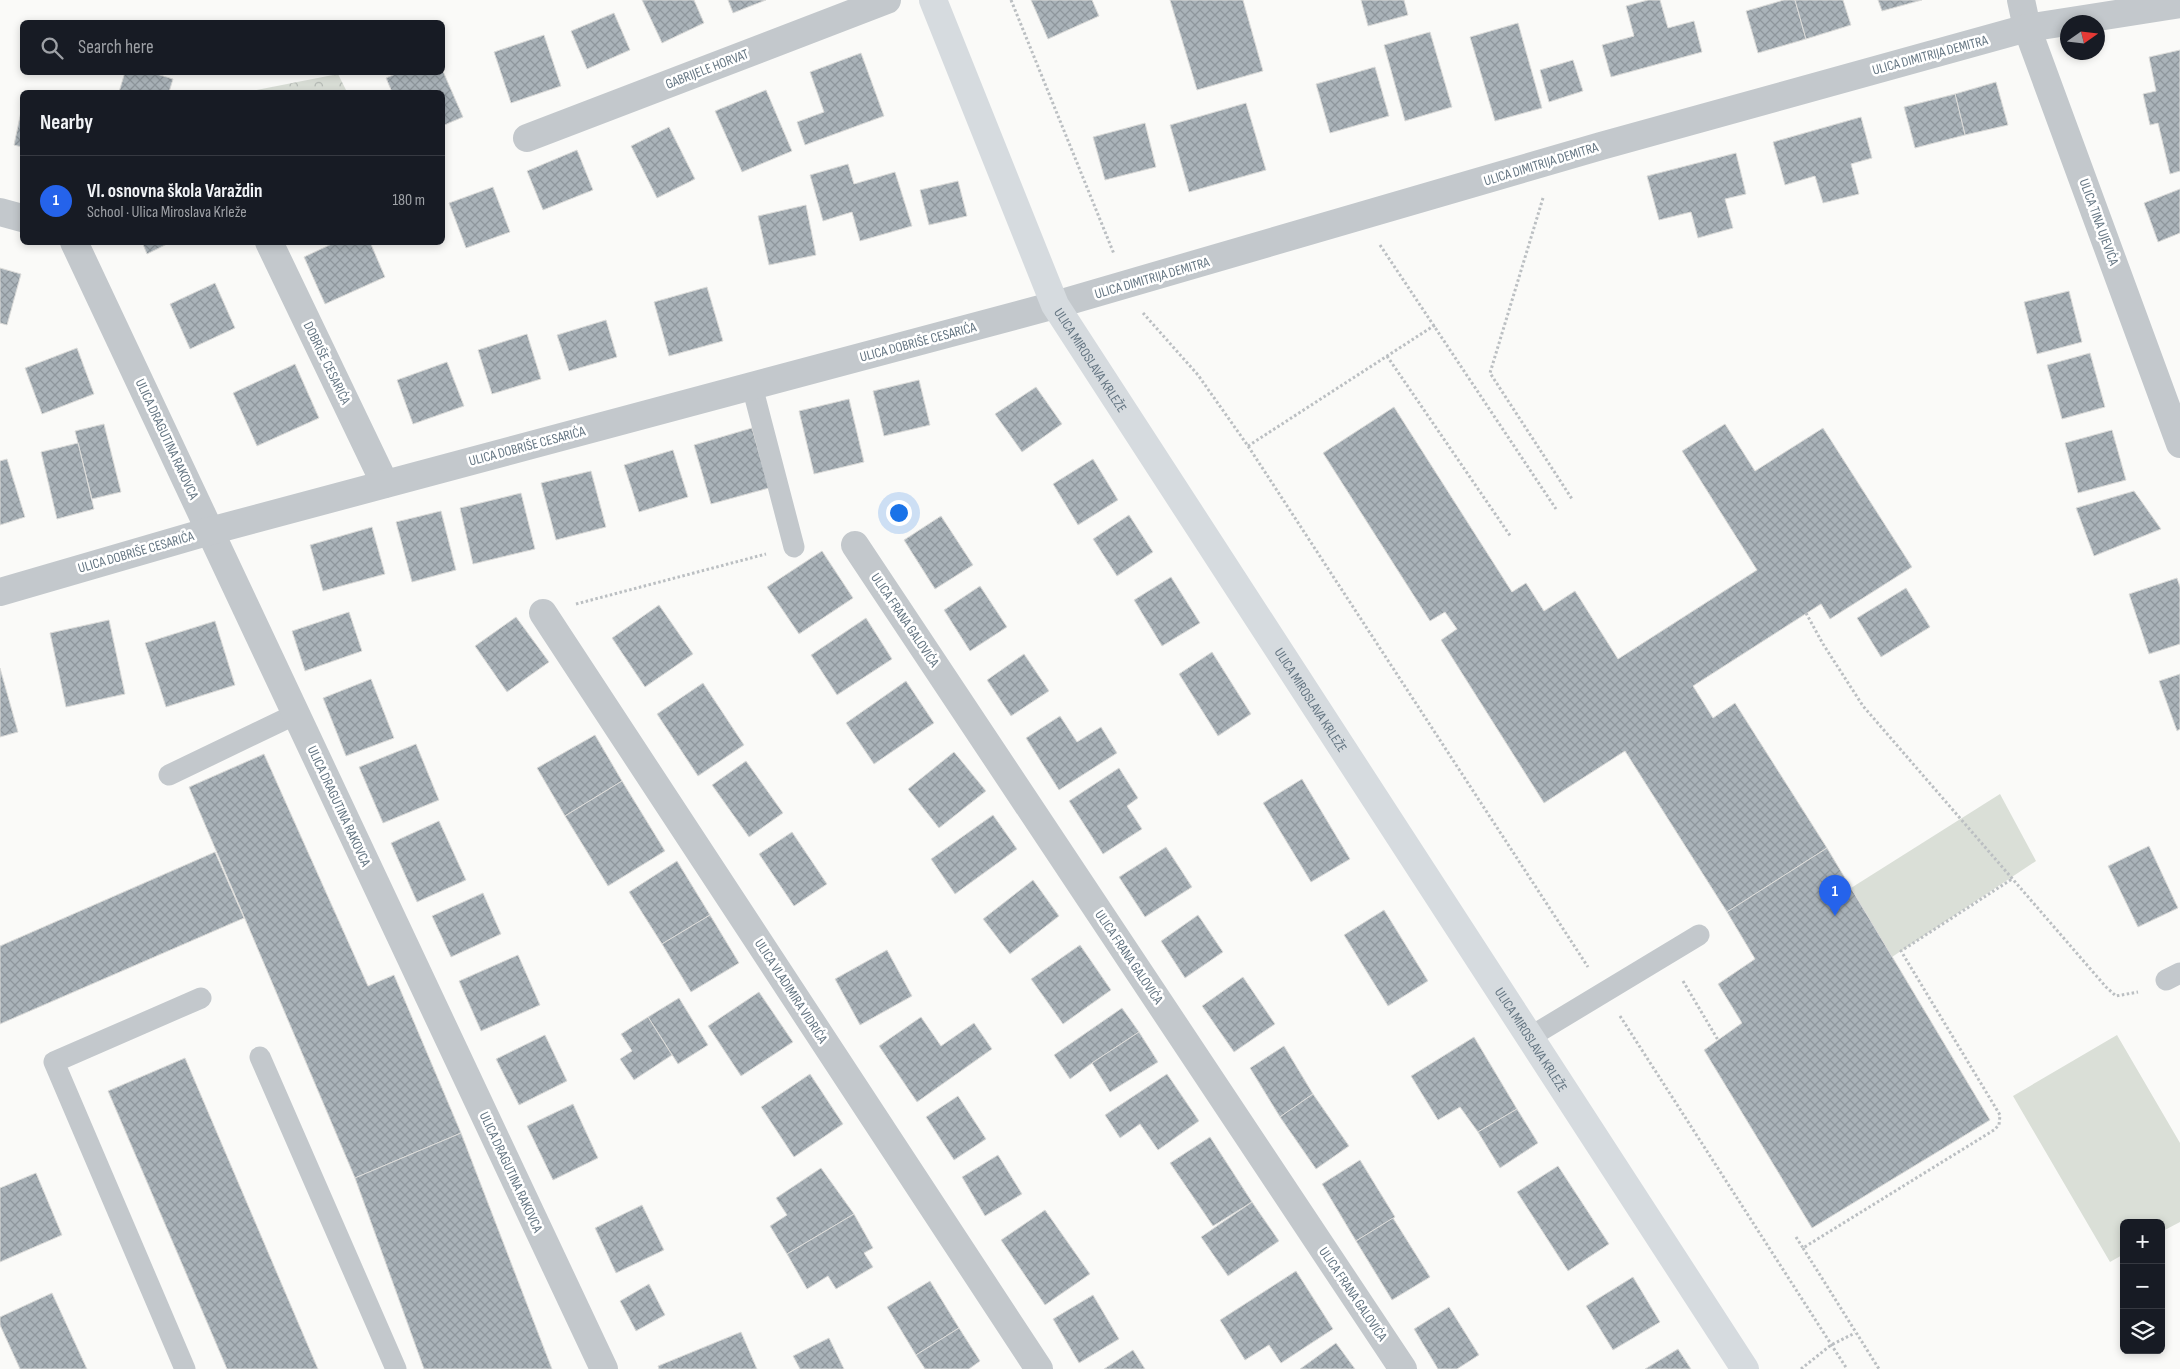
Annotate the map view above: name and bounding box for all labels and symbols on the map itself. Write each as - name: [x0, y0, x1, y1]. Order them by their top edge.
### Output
- north arrow: [2060, 15, 2105, 60]
- street label: ULICA DIMITRIJA DEMITRA: [1870, 31, 1991, 79]
- street label: GABRIJELE HORVAT: [663, 45, 751, 93]
- street label: ULICA DIMITRIJA DEMITRA: [1482, 138, 1601, 189]
- street label: ULICA TINA UJEVIĆA: [2075, 176, 2123, 269]
- street label: ULICA DIMITRIJA DEMITRA: [1093, 253, 1212, 303]
- street label: ULICA MIROSLAVA KRLEŽE: [1051, 305, 1131, 415]
- street label: ULICA DOBRIŠE CESARIĆA: [858, 318, 979, 366]
- street label: DOBRIŠE CESARIĆA: [300, 319, 355, 408]
- street label: ULICA DRAGUTINA RAKOVCA: [132, 376, 203, 503]
- street label: ULICA DOBRIŠE CESARIĆA: [467, 422, 588, 470]
- your location: [886, 500, 912, 526]
- street label: ULICA DOBRIŠE CESARIĆA: [76, 527, 197, 577]
- street label: ULICA FRANA GALOVIĆA: [867, 570, 943, 671]
- street label: ULICA MIROSLAVA KRLEŽE: [1271, 644, 1351, 755]
- street label: ULICA DRAGUTINA RAKOVCA: [304, 743, 375, 870]
- pin: 1: [1819, 875, 1851, 916]
- street label: ULICA FRANA GALOVIĆA: [1091, 907, 1167, 1008]
- street label: ULICA VLADIMIRA VIDRIĆA: [751, 936, 832, 1047]
- street label: ULICA MIROSLAVA KRLEŽE: [1491, 984, 1571, 1095]
- street label: ULICA DRAGUTINA RAKOVCA: [476, 1109, 547, 1236]
- street label: ULICA FRANA GALOVIĆA: [1315, 1244, 1391, 1345]

